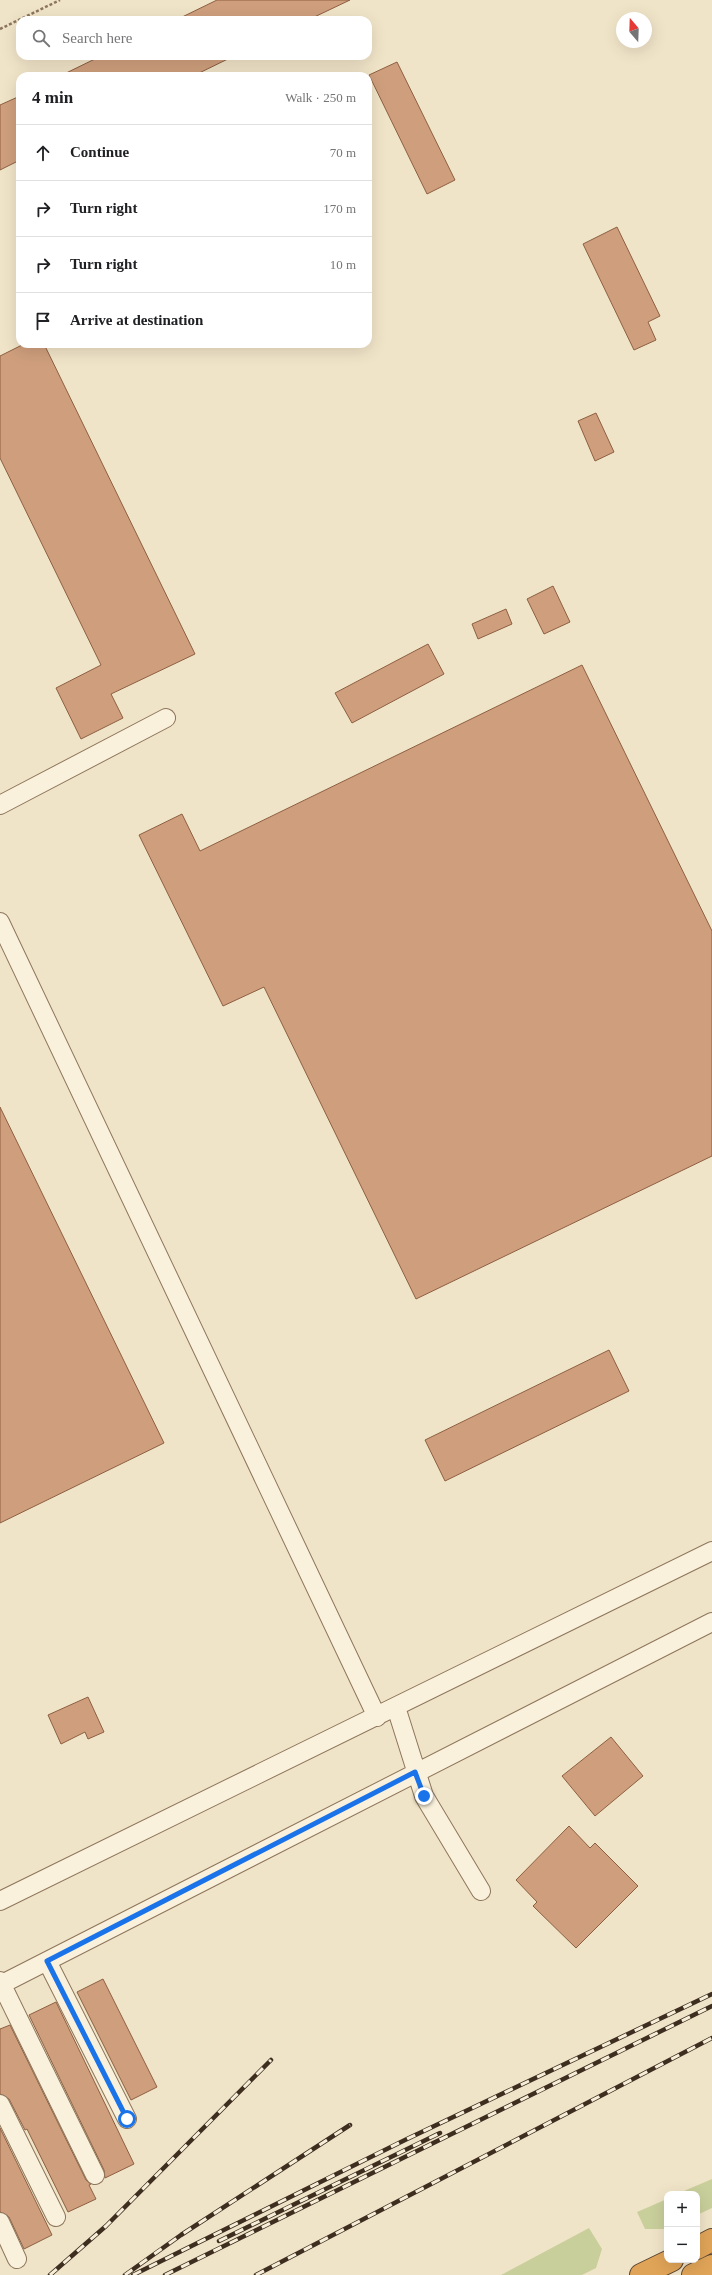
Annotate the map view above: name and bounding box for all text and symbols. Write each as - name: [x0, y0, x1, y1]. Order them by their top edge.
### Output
- north arrow: [616, 12, 652, 48]
- search box: [16, 16, 372, 60]
- icon: search: [30, 27, 52, 49]
- text: Search here: [62, 30, 132, 46]
- text: 4 min: [32, 88, 73, 107]
- text: Walk · 250 m: [285, 90, 356, 105]
- icon: ahead: [32, 142, 54, 164]
- text: Continue: [70, 144, 129, 160]
- text: 70 m: [330, 145, 356, 160]
- icon: right: [32, 198, 54, 220]
- text: Turn right: [70, 200, 137, 216]
- text: 170 m: [323, 201, 356, 216]
- icon: right: [32, 254, 54, 276]
- text: Turn right: [70, 256, 137, 272]
- text: 10 m: [330, 257, 356, 272]
- icon: arrive: [32, 310, 54, 332]
- text: Arrive at destination: [70, 312, 203, 328]
- route end: [415, 1787, 433, 1805]
- route start: [118, 2110, 136, 2128]
- map controls: [664, 2191, 700, 2263]
- button: +: [664, 2191, 700, 2227]
- button: −: [664, 2227, 700, 2263]

